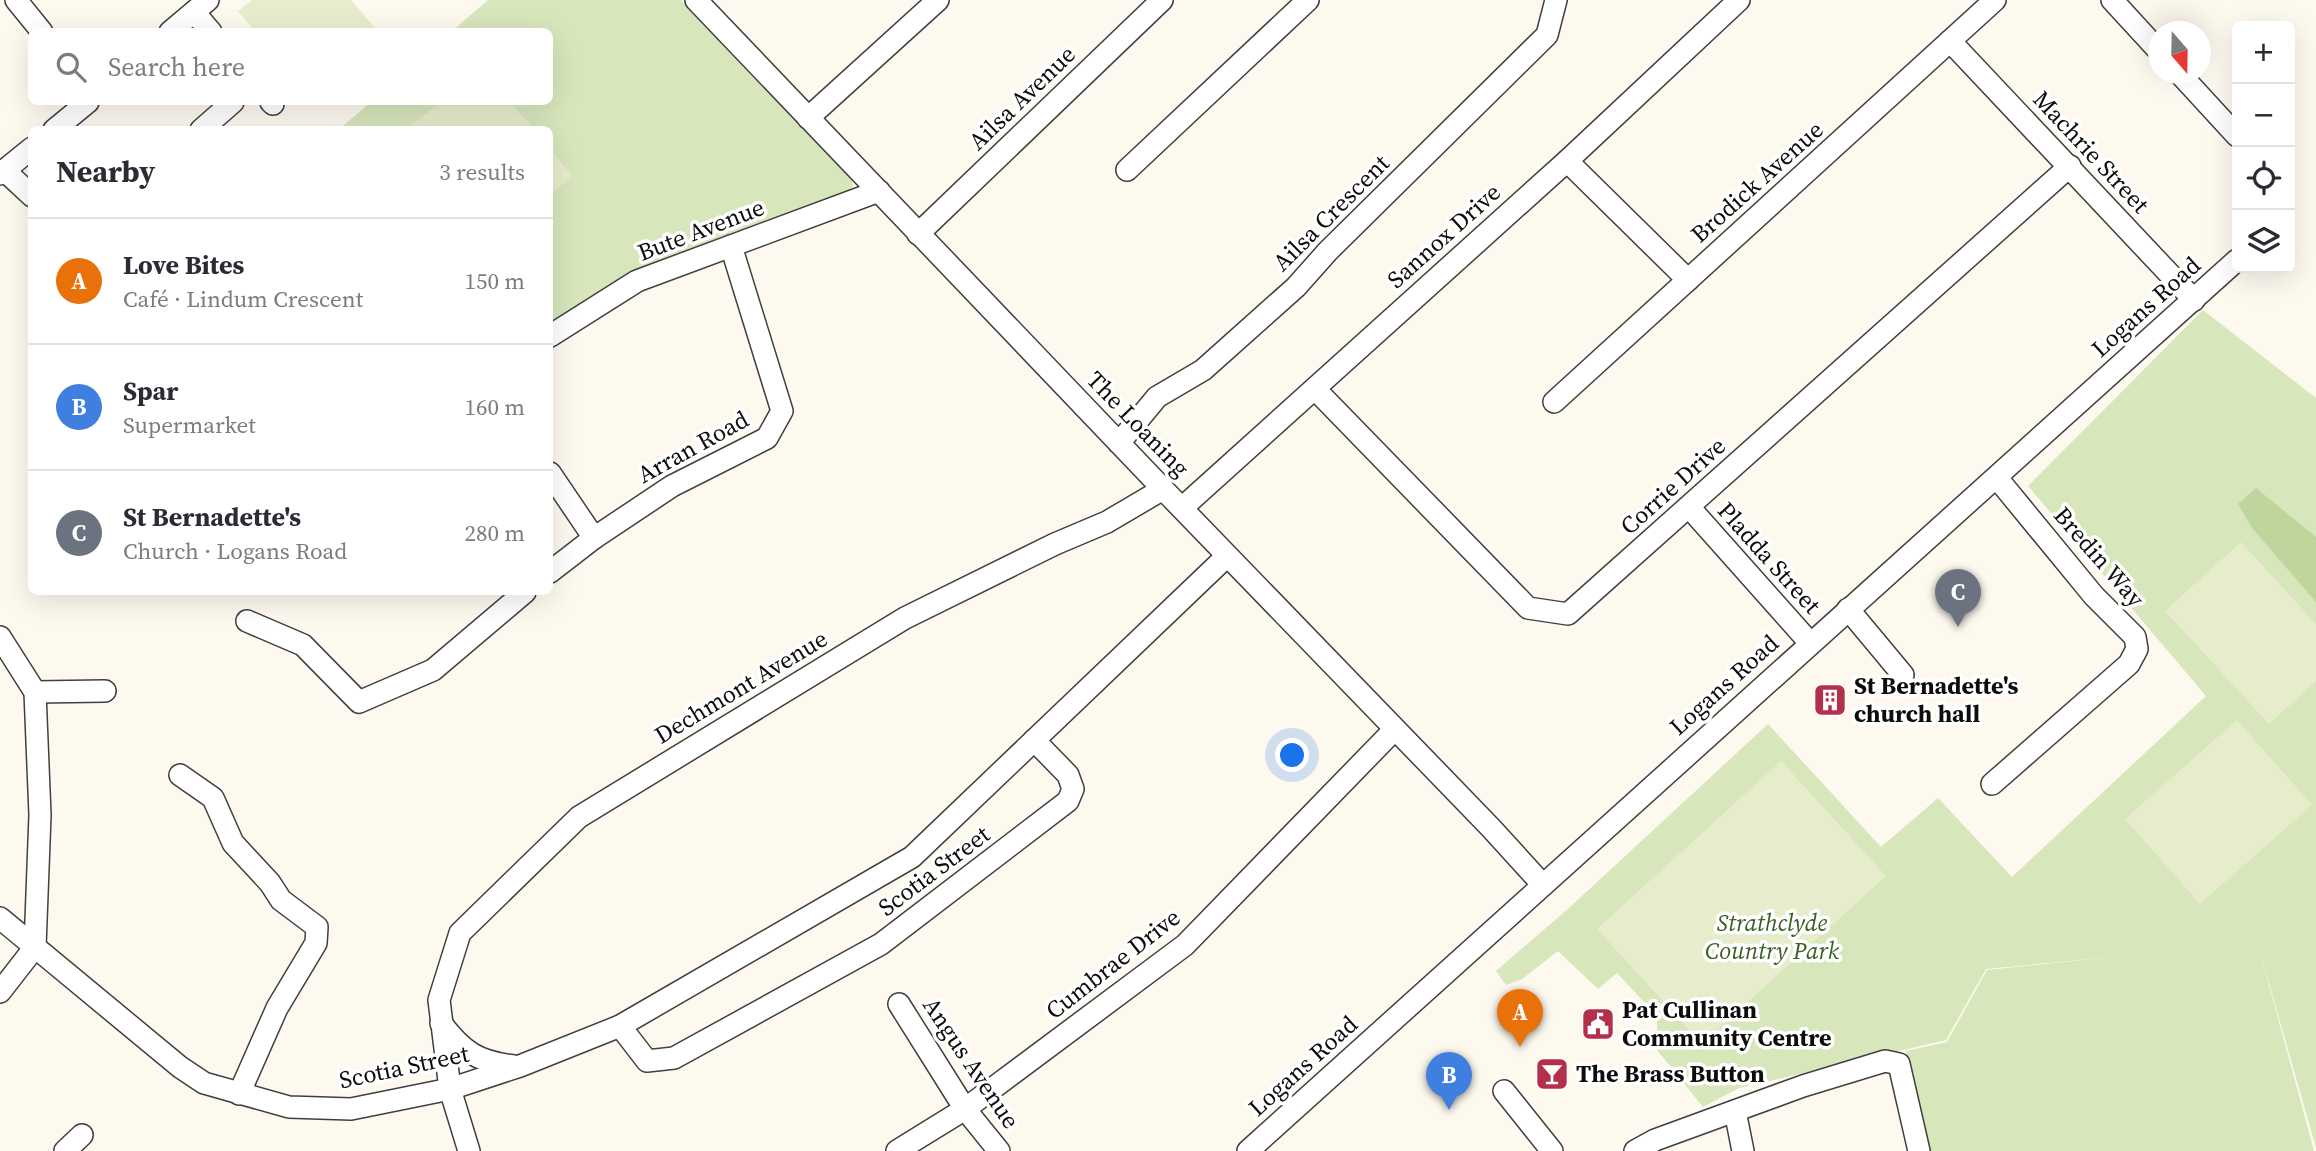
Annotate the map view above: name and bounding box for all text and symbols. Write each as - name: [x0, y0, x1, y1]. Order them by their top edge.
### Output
- north arrow: [2148, 21, 2211, 84]
- map controls: [2232, 21, 2295, 273]
- button: +: [2232, 21, 2295, 84]
- search box: [28, 28, 553, 105]
- street label: Ailsa Avenue: [961, 38, 1082, 157]
- icon: search: [52, 48, 90, 86]
- text: Search here: [108, 49, 245, 85]
- street label: Machrie Street: [2026, 83, 2157, 220]
- button: −: [2232, 84, 2295, 147]
- street label: Brodick Avenue: [1683, 113, 1830, 250]
- street label: Ailsa Crescent: [1265, 147, 1396, 278]
- button: locate: [2232, 147, 2295, 210]
- text: Nearby: [56, 151, 155, 192]
- text: 3 results: [439, 156, 525, 188]
- street label: Sannox Drive: [1380, 176, 1508, 295]
- street label: Bute Avenue: [633, 190, 769, 269]
- button: layers: [2232, 210, 2295, 273]
- text: Love Bites: [123, 247, 244, 283]
- street label: Logans Road: [2084, 248, 2208, 365]
- text: A: [71, 265, 87, 297]
- text: 150 m: [464, 265, 525, 297]
- text: Café · Lindum Crescent: [123, 283, 363, 315]
- street label: The Loaning: [1080, 364, 1197, 484]
- text: Spar: [123, 373, 178, 409]
- text: B: [72, 391, 86, 423]
- text: 160 m: [464, 391, 525, 423]
- street label: Arran Road: [631, 402, 755, 491]
- text: Supermarket: [123, 409, 256, 441]
- street label: Corrie Drive: [1613, 429, 1733, 542]
- street label: Pladda Street: [1710, 495, 1829, 621]
- text: St Bernadette's: [123, 499, 301, 535]
- street label: Bredin Way: [2047, 499, 2153, 614]
- text: C: [72, 517, 86, 549]
- text: 280 m: [464, 517, 525, 549]
- text: Church · Logans Road: [123, 535, 347, 567]
- pin: C: [1935, 569, 1981, 627]
- street label: Dechmont Avenue: [648, 622, 833, 751]
- street label: Logans Road: [1662, 626, 1786, 743]
- place label: St Bernadette's church hall: [1854, 669, 2018, 730]
- building icon: St Bernadette's church hall: [1811, 681, 1849, 719]
- your location: [1275, 738, 1309, 772]
- street label: Scotia Street: [871, 818, 996, 923]
- street label: Cumbrae Drive: [1039, 901, 1187, 1027]
- park label: Strathclyde Country Park: [1705, 906, 1840, 967]
- pin: A: [1497, 989, 1543, 1047]
- street label: Angus Avenue: [915, 991, 1028, 1135]
- place label: Pat Cullinan Community Centre: [1622, 993, 1831, 1054]
- public building icon: Pat Cullinan Community Centre: [1579, 1005, 1617, 1043]
- street label: Logans Road: [1241, 1007, 1365, 1124]
- street label: Scotia Street: [336, 1037, 472, 1096]
- pin: B: [1426, 1052, 1472, 1110]
- bar icon: The Brass Button: [1533, 1055, 1571, 1093]
- place label: The Brass Button: [1576, 1057, 1765, 1090]

